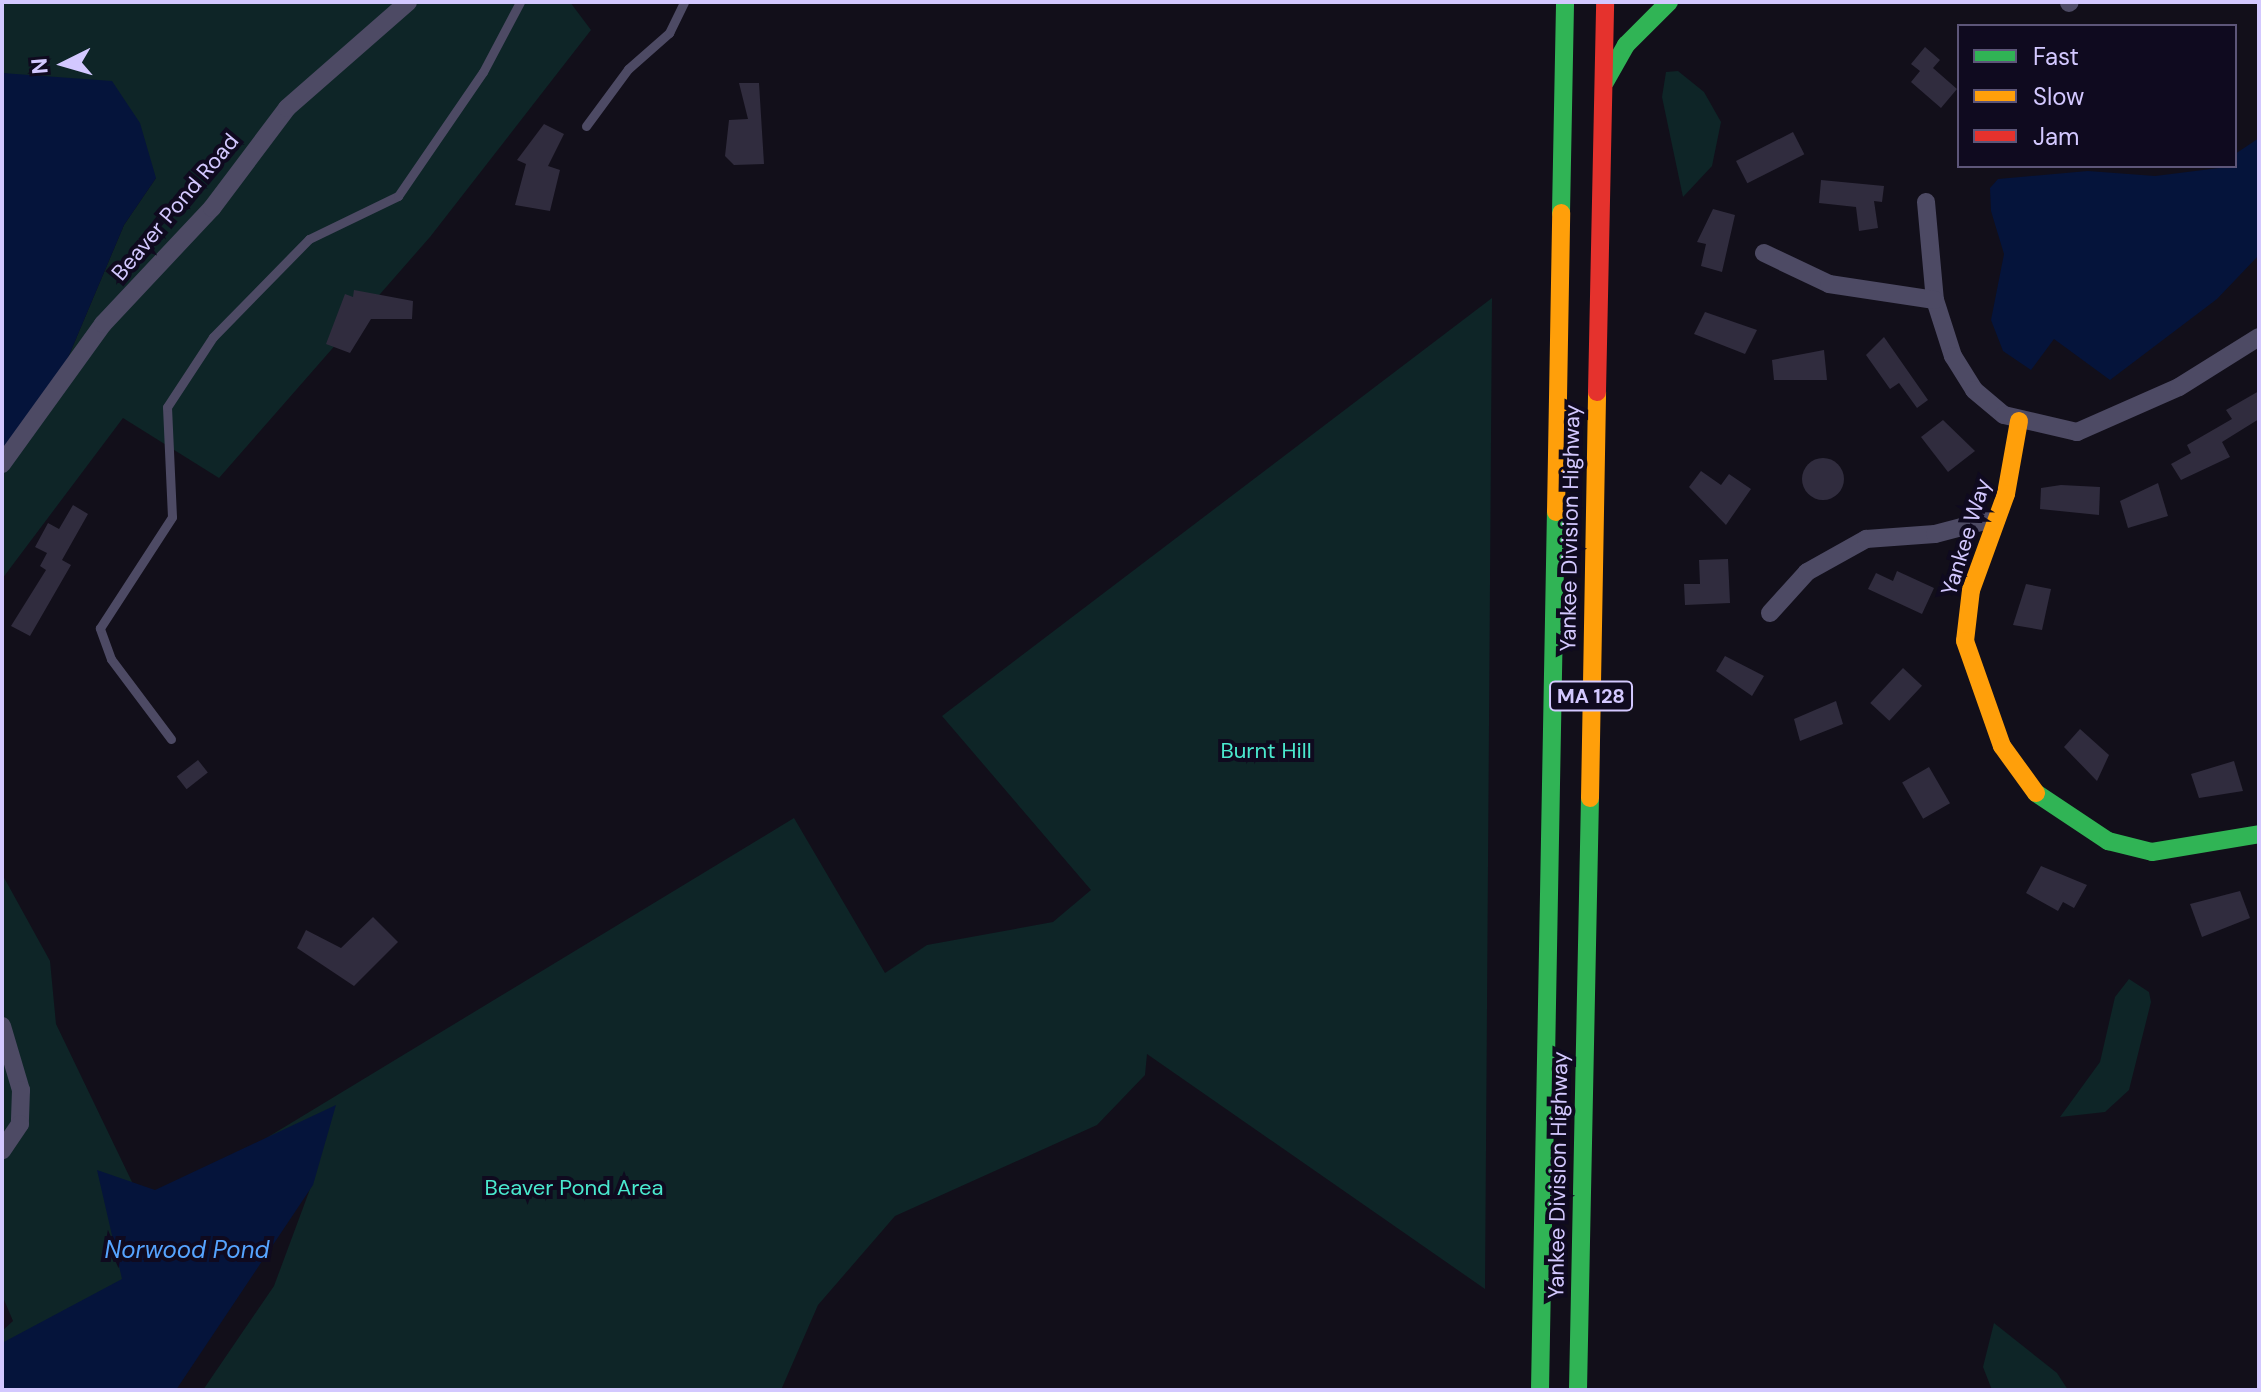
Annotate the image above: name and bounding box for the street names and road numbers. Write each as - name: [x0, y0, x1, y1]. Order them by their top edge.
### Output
- street label: Beaver Pond Road: [106, 128, 244, 286]
- street label: Yankee Division Highway: [1555, 404, 1585, 652]
- street label: Yankee Way: [1936, 475, 1996, 599]
- road number: MA 128: [1549, 680, 1633, 712]
- street label: Yankee Division Highway: [1543, 1051, 1573, 1299]

